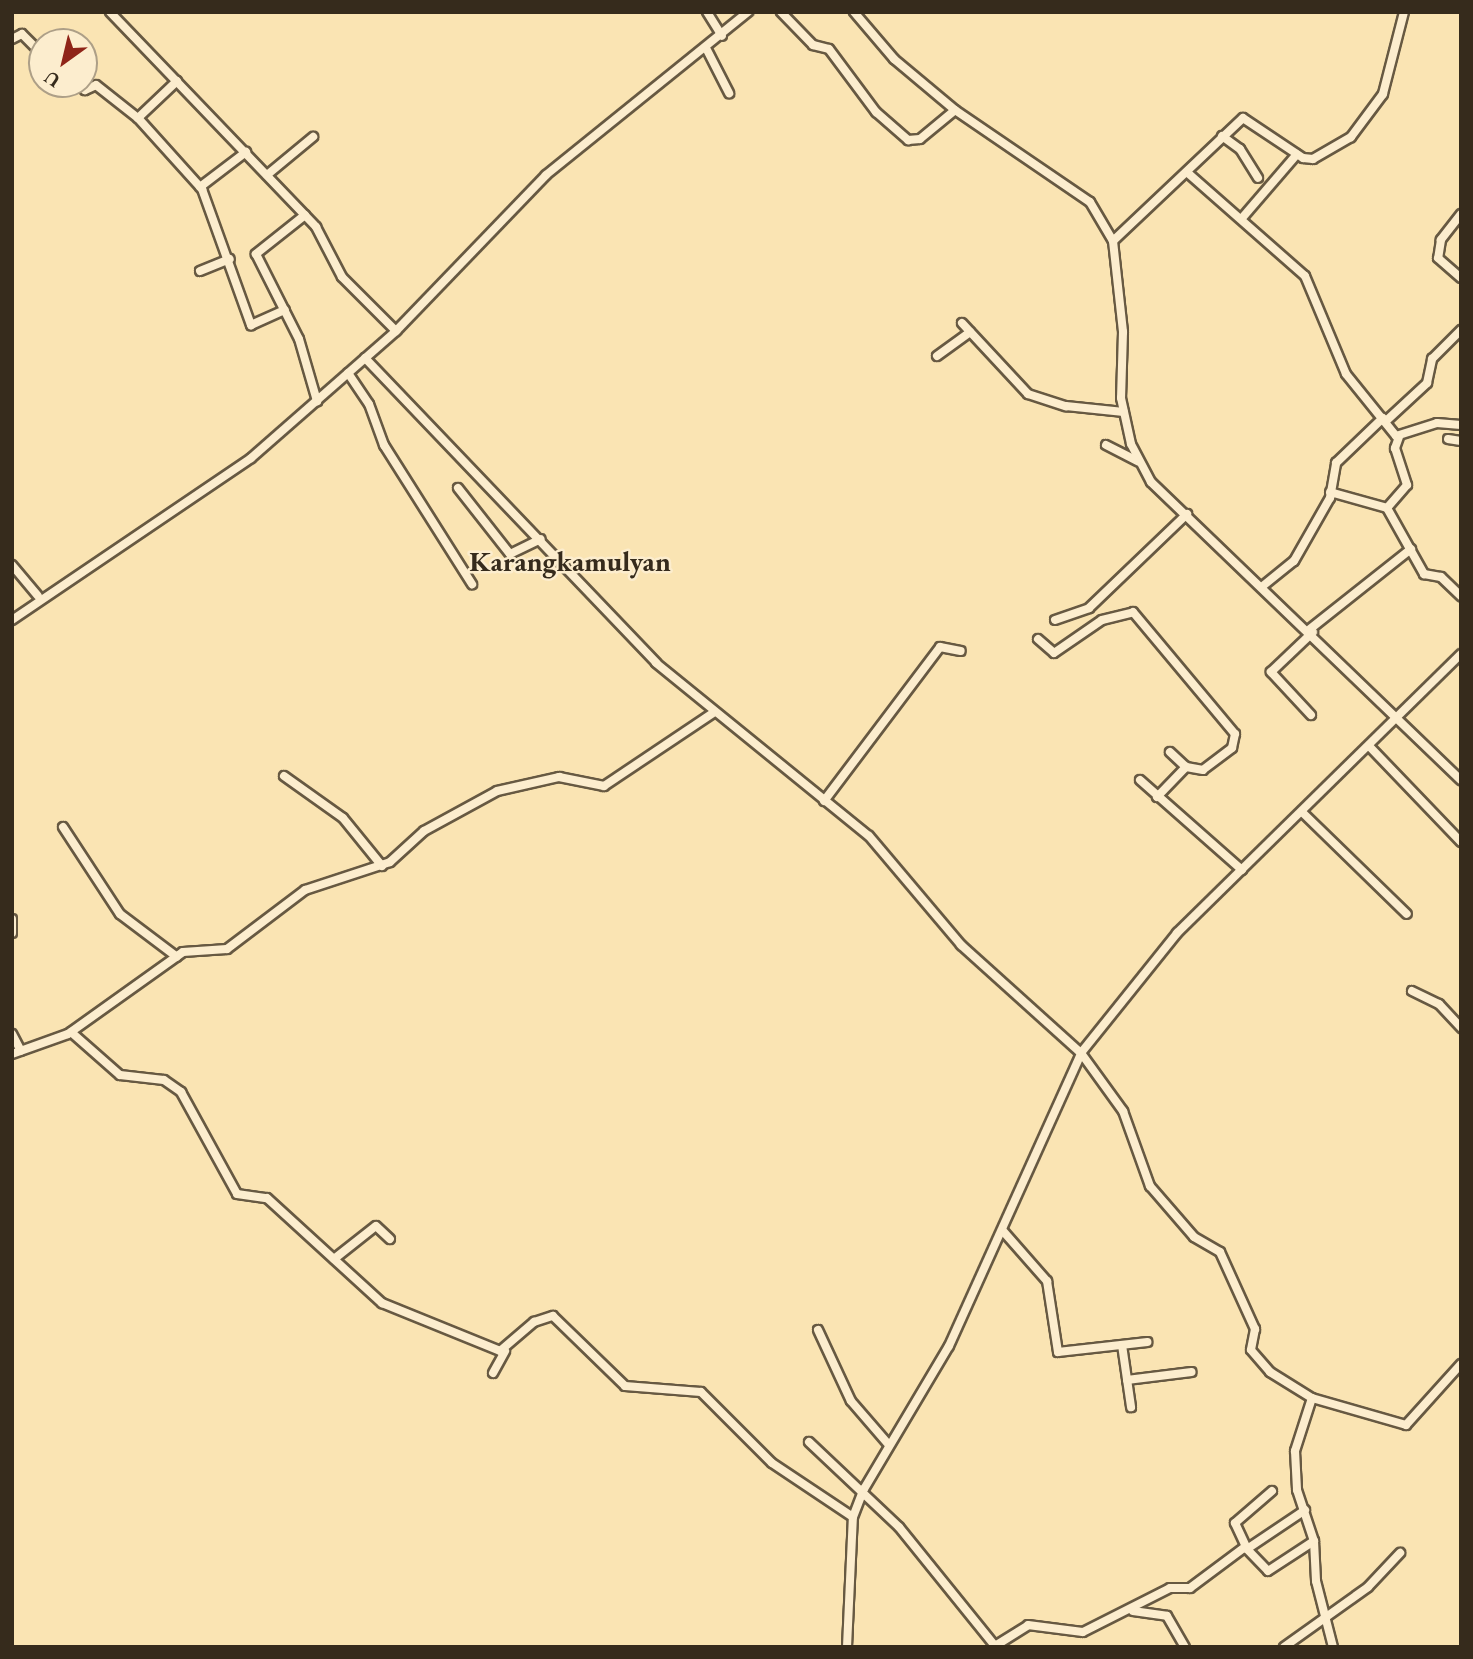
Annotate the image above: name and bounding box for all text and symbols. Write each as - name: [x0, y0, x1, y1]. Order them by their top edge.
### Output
- north arrow: [28, 28, 98, 98]
- text: U: [39, 65, 65, 93]
- district label: Karangkamulyan: [469, 544, 671, 578]

